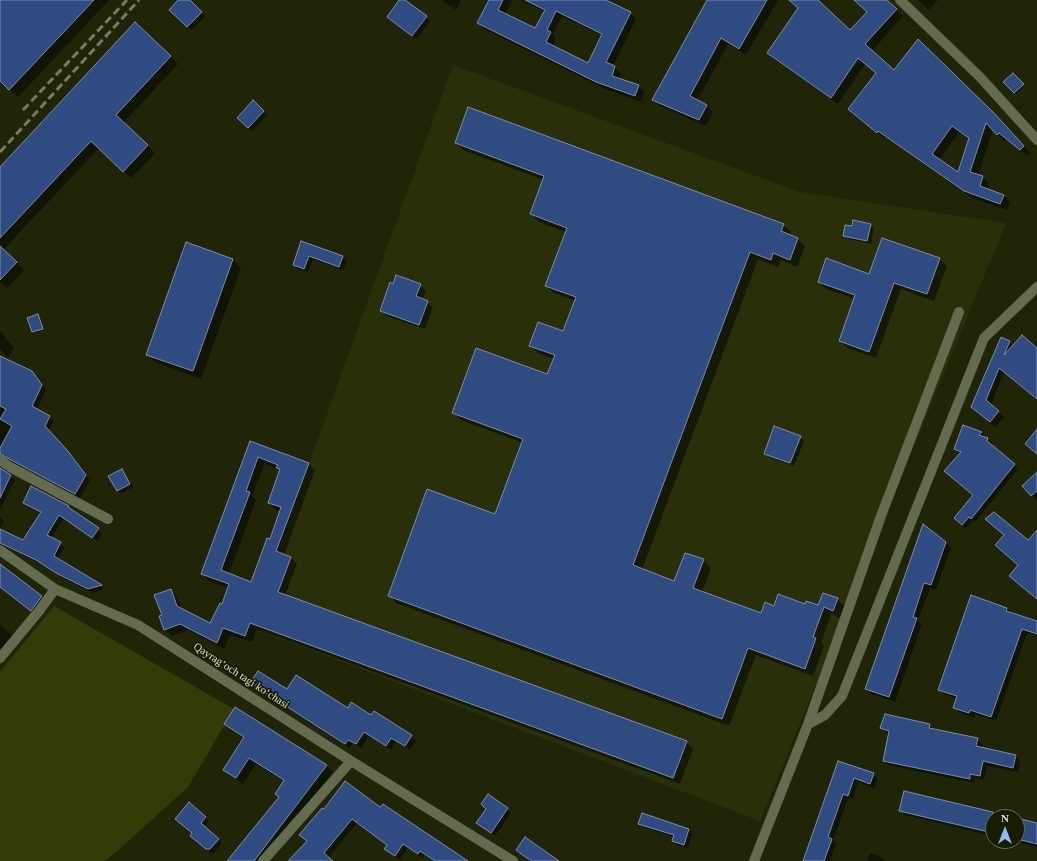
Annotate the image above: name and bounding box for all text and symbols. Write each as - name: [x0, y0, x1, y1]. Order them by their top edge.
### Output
- street label: Qayragʻoch tagi koʻchasi: [191, 640, 291, 712]
- north arrow: [985, 809, 1025, 849]
- text: N: [1001, 812, 1009, 824]

